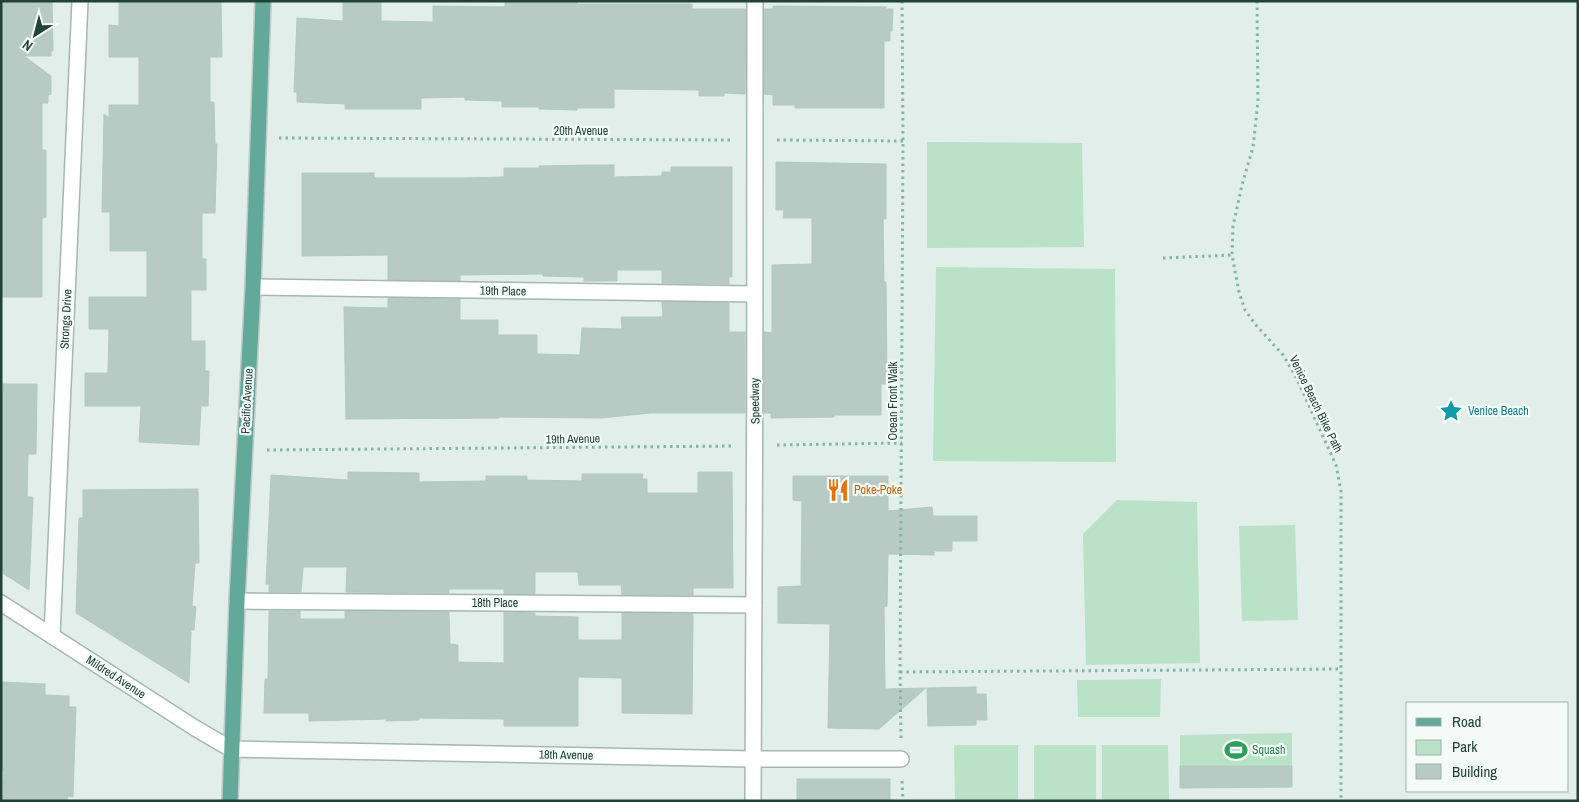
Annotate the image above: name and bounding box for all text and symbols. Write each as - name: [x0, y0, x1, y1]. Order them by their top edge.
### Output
- north arrow: [10, 10, 60, 60]
- text: N: [19, 36, 36, 55]
- street label: 20th Avenue: [554, 123, 608, 139]
- street label: 19th Place: [480, 283, 526, 299]
- street label: Strongs Drive: [56, 289, 76, 349]
- street label: Venice Beach Bike Path: [1286, 353, 1346, 455]
- street label: Ocean Front Walk: [885, 361, 901, 440]
- street label: Pacific Avenue: [237, 368, 257, 434]
- street label: Speedway: [747, 378, 763, 424]
- place icon: Venice Beach: [1438, 398, 1464, 424]
- place label: Venice Beach: [1468, 403, 1529, 419]
- street label: 19th Avenue: [546, 431, 600, 447]
- restaurant icon: Poke-Poke: [825, 477, 851, 503]
- place label: Poke-Poke: [854, 482, 902, 498]
- street label: 18th Place: [472, 595, 518, 611]
- street label: Mildred Avenue: [83, 652, 149, 702]
- legend: [1406, 702, 1569, 792]
- text: Road: [1452, 711, 1481, 732]
- text: Park: [1452, 736, 1478, 757]
- sports icon: Squash: [1223, 737, 1249, 763]
- place label: Squash: [1252, 742, 1285, 758]
- street label: 18th Avenue: [539, 747, 593, 763]
- text: Building: [1452, 761, 1497, 782]

